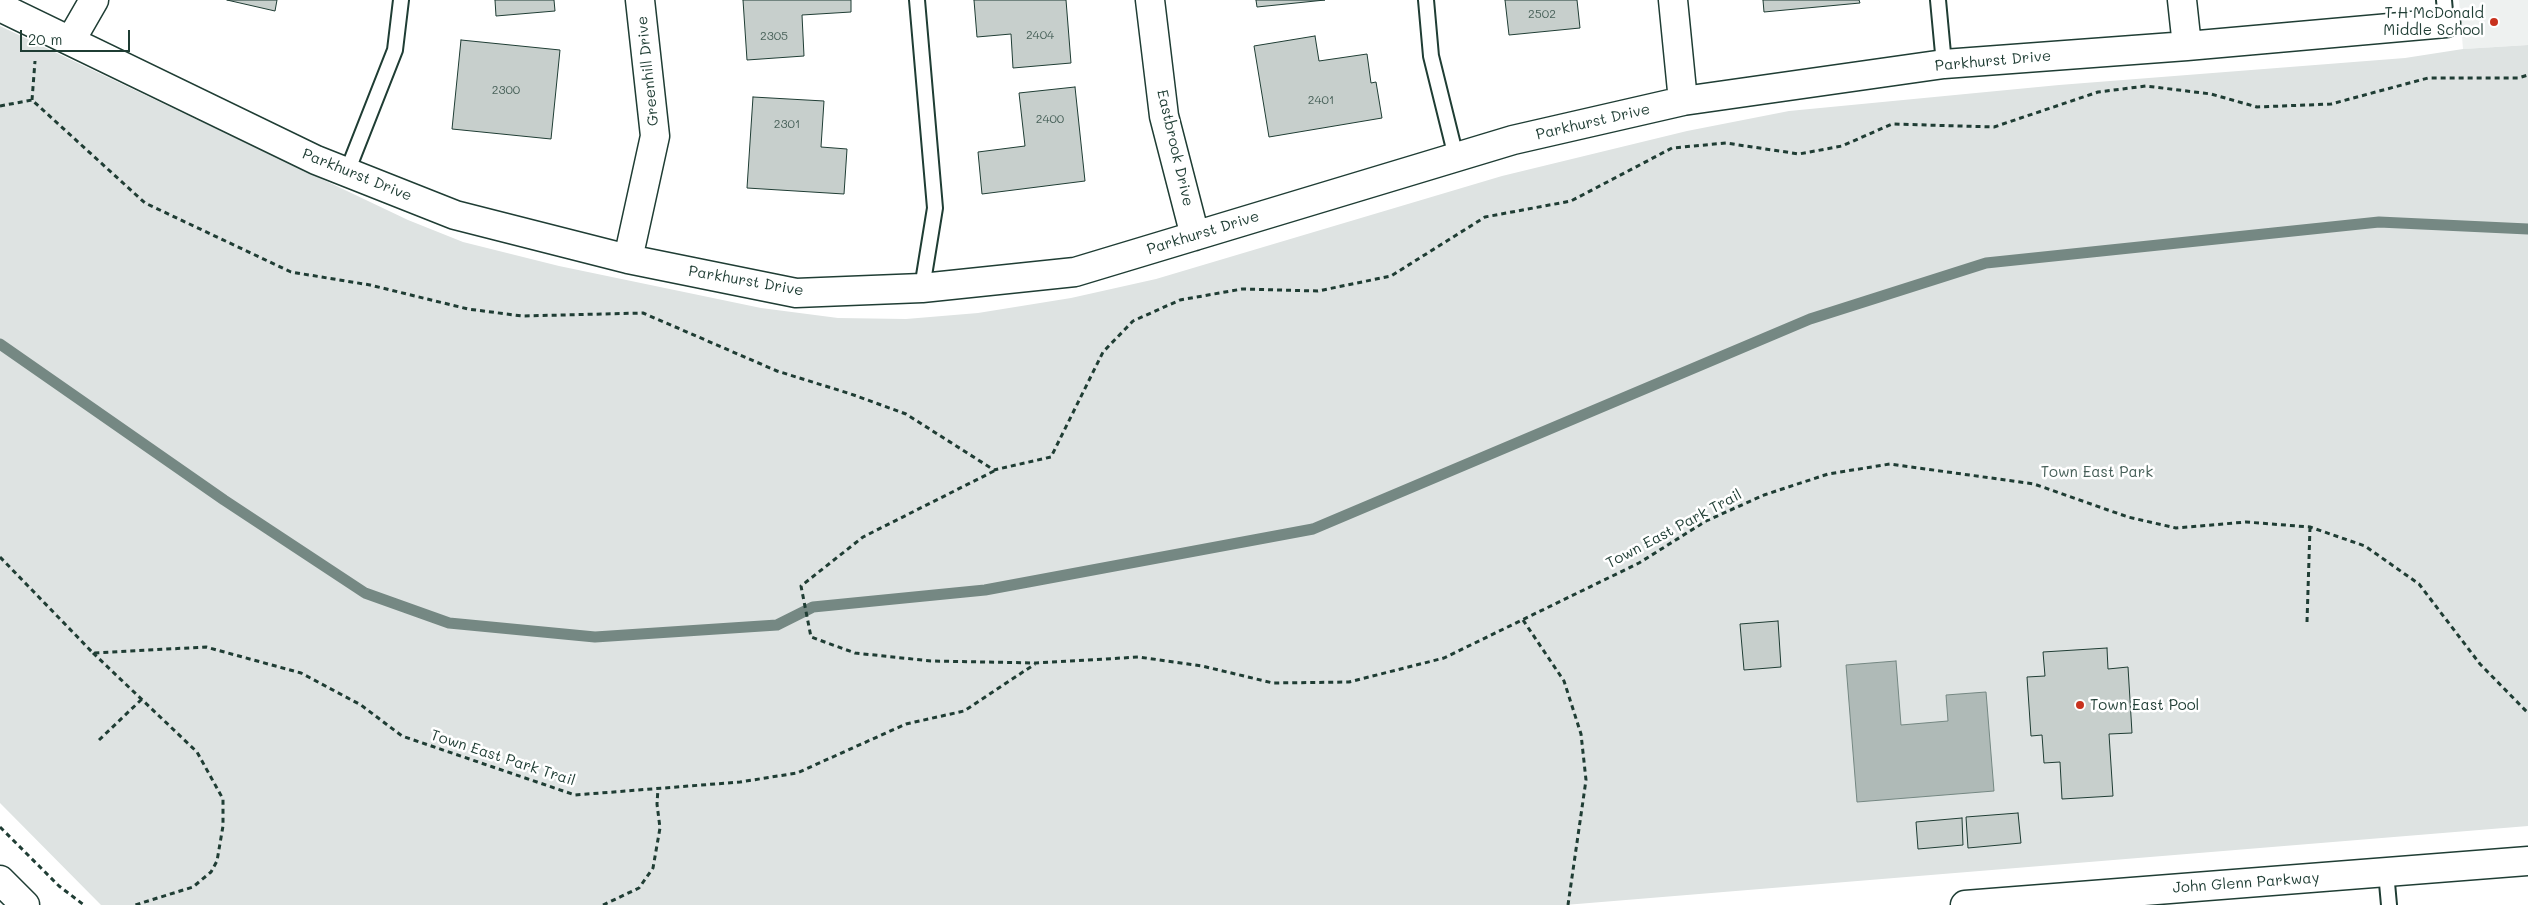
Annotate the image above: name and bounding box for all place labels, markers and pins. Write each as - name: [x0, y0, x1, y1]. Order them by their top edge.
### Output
- place label: T H McDonald Middle School: [2383, 4, 2484, 39]
- marker: T H McDonald Middle School: [2488, 16, 2500, 28]
- place label: Town East Pool: [2090, 696, 2199, 714]
- marker: Town East Pool: [2074, 699, 2086, 711]

